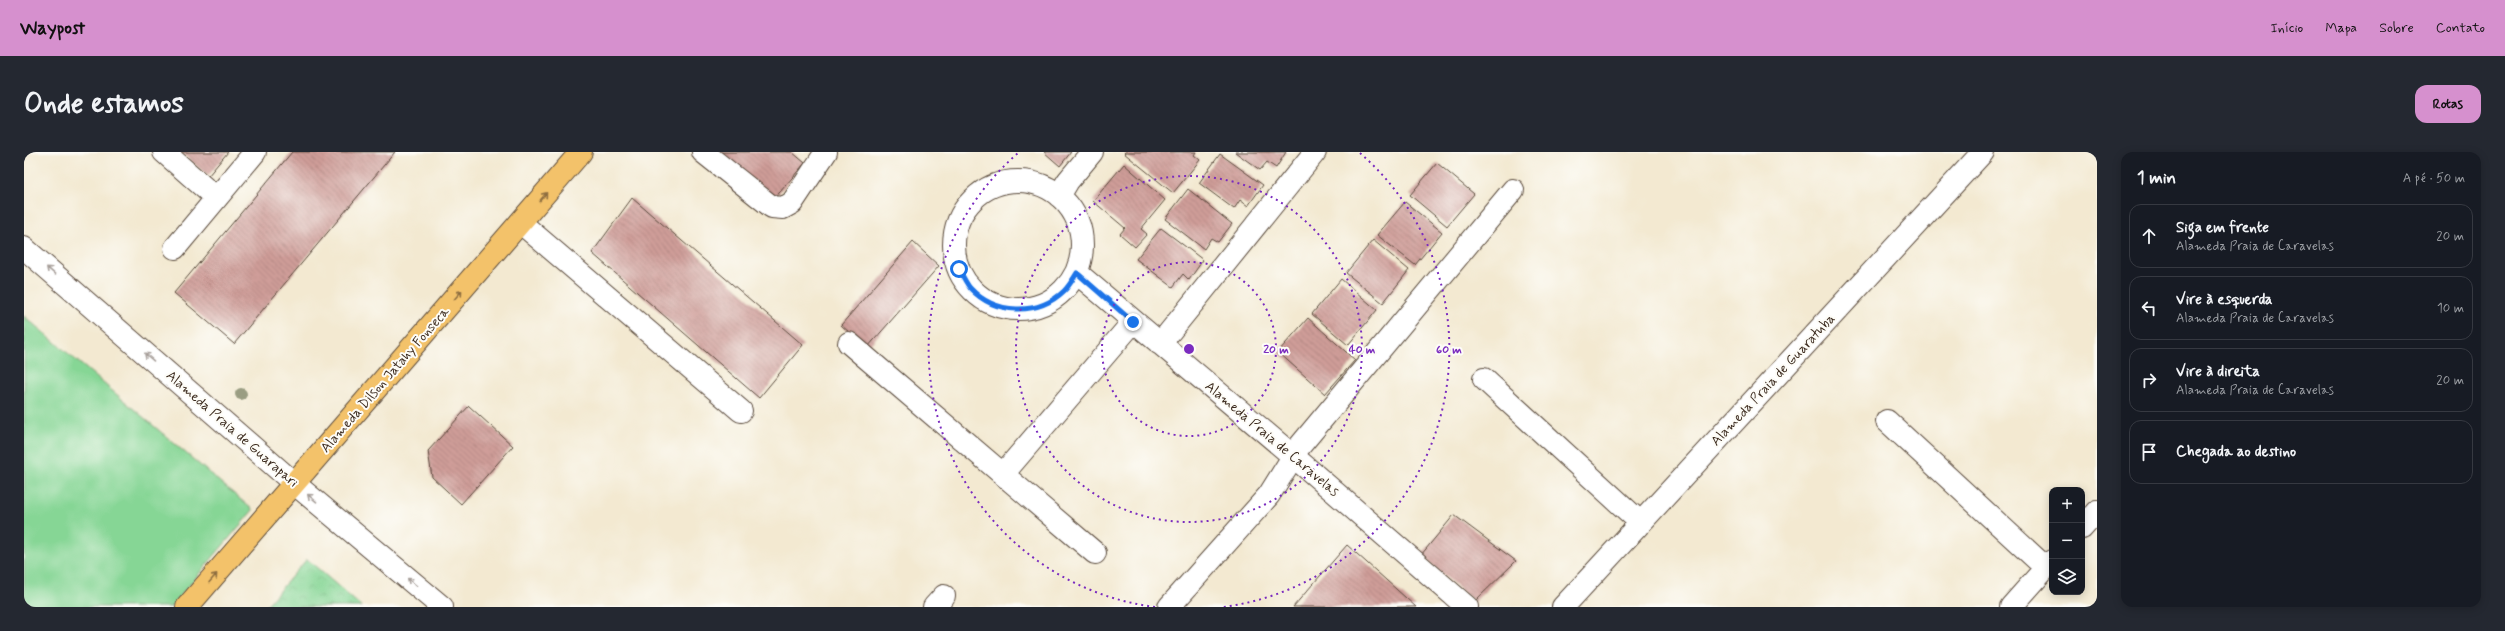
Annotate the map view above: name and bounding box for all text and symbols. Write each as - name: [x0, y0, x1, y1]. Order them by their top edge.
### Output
- text: Waypost: [20, 16, 85, 41]
- text: Início: [2270, 19, 2303, 37]
- text: Mapa: [2325, 19, 2357, 37]
- text: Sobre: [2379, 19, 2414, 37]
- text: Contato: [2436, 19, 2485, 37]
- button: Rotas: [2415, 85, 2481, 123]
- text: Onde estamos: [24, 86, 184, 123]
- text: 1 min: [2137, 167, 2176, 189]
- text: A pé · 50 m: [2403, 170, 2465, 187]
- one-way arrow: [538, 192, 547, 202]
- text: Siga em frente: [2176, 218, 2269, 238]
- icon: ahead: [2138, 225, 2160, 247]
- text: 20 m: [2436, 228, 2464, 245]
- text: Alameda Praia de Caravelas: [2176, 238, 2334, 255]
- route start: [950, 260, 968, 278]
- one-way arrow: [46, 267, 56, 276]
- one-way arrow: [453, 290, 462, 301]
- text: Vire à esquerda: [2176, 290, 2272, 310]
- icon: left: [2138, 297, 2160, 319]
- text: 10 m: [2437, 300, 2464, 317]
- street label: Alameda Dilson Jatahy Fonseca: [317, 303, 454, 457]
- street label: Alameda Praia de Guaratuba: [1707, 310, 1839, 450]
- text: Alameda Praia de Caravelas: [2176, 310, 2334, 327]
- route end: [1124, 313, 1142, 331]
- centre of rings: [1182, 342, 1196, 356]
- text: 20 m: [1263, 342, 1289, 358]
- text: 40 m: [1349, 342, 1376, 358]
- text: 60 m: [1436, 342, 1462, 358]
- one-way arrow: [144, 352, 154, 361]
- text: Vire à direita: [2176, 362, 2260, 382]
- street label: Alameda Praia de Guarapari: [162, 367, 302, 491]
- icon: right: [2138, 369, 2160, 391]
- text: 20 m: [2436, 372, 2464, 389]
- street label: Alameda Praia de Caravelas: [1201, 377, 1343, 501]
- text: Alameda Praia de Caravelas: [2176, 382, 2334, 399]
- icon: arrive: [2138, 441, 2160, 463]
- text: Chegada ao destino: [2176, 442, 2296, 462]
- map controls: [2049, 487, 2085, 595]
- button: +: [2049, 487, 2085, 523]
- one-way arrow: [307, 494, 318, 503]
- button: −: [2049, 523, 2085, 559]
- button: layers: [2049, 559, 2085, 595]
- one-way arrow: [208, 573, 217, 583]
- one-way arrow: [406, 577, 417, 586]

